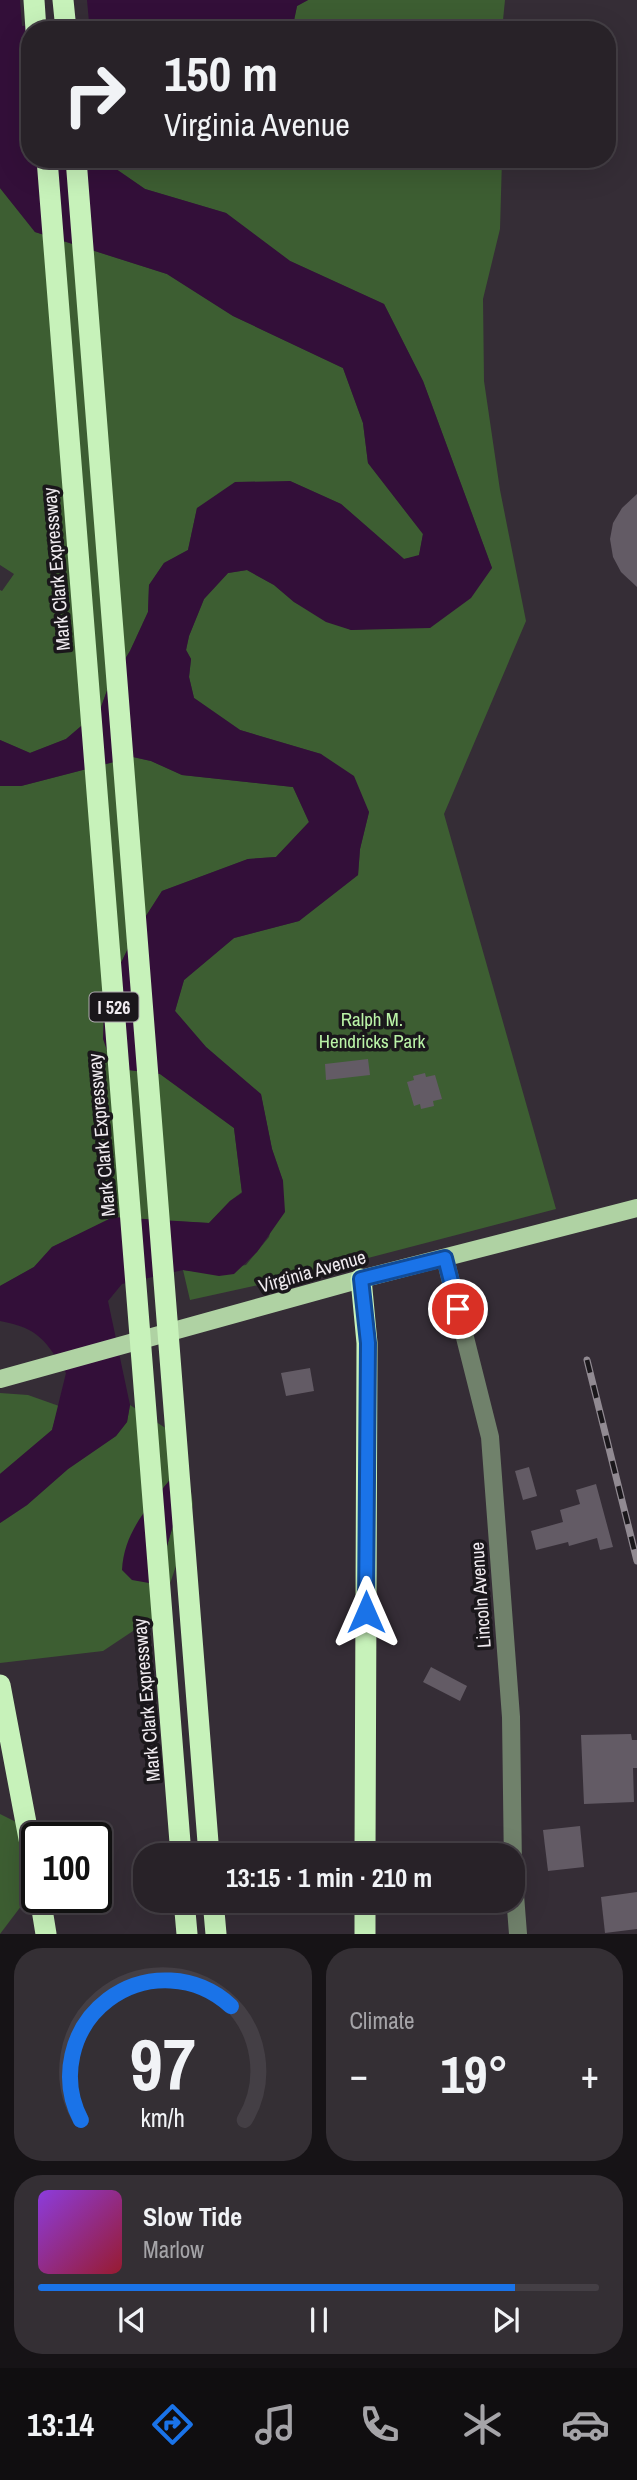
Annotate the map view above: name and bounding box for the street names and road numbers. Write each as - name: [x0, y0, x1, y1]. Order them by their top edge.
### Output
- street label: Mark Clark Expressway: [36, 486, 76, 652]
- road number: I 526: [90, 992, 138, 1022]
- street label: Mark Clark Expressway: [81, 1052, 121, 1218]
- street label: Virginia Avenue: [255, 1243, 369, 1299]
- street label: Lincoln Avenue: [463, 1541, 497, 1649]
- street label: Mark Clark Expressway: [126, 1617, 166, 1783]

